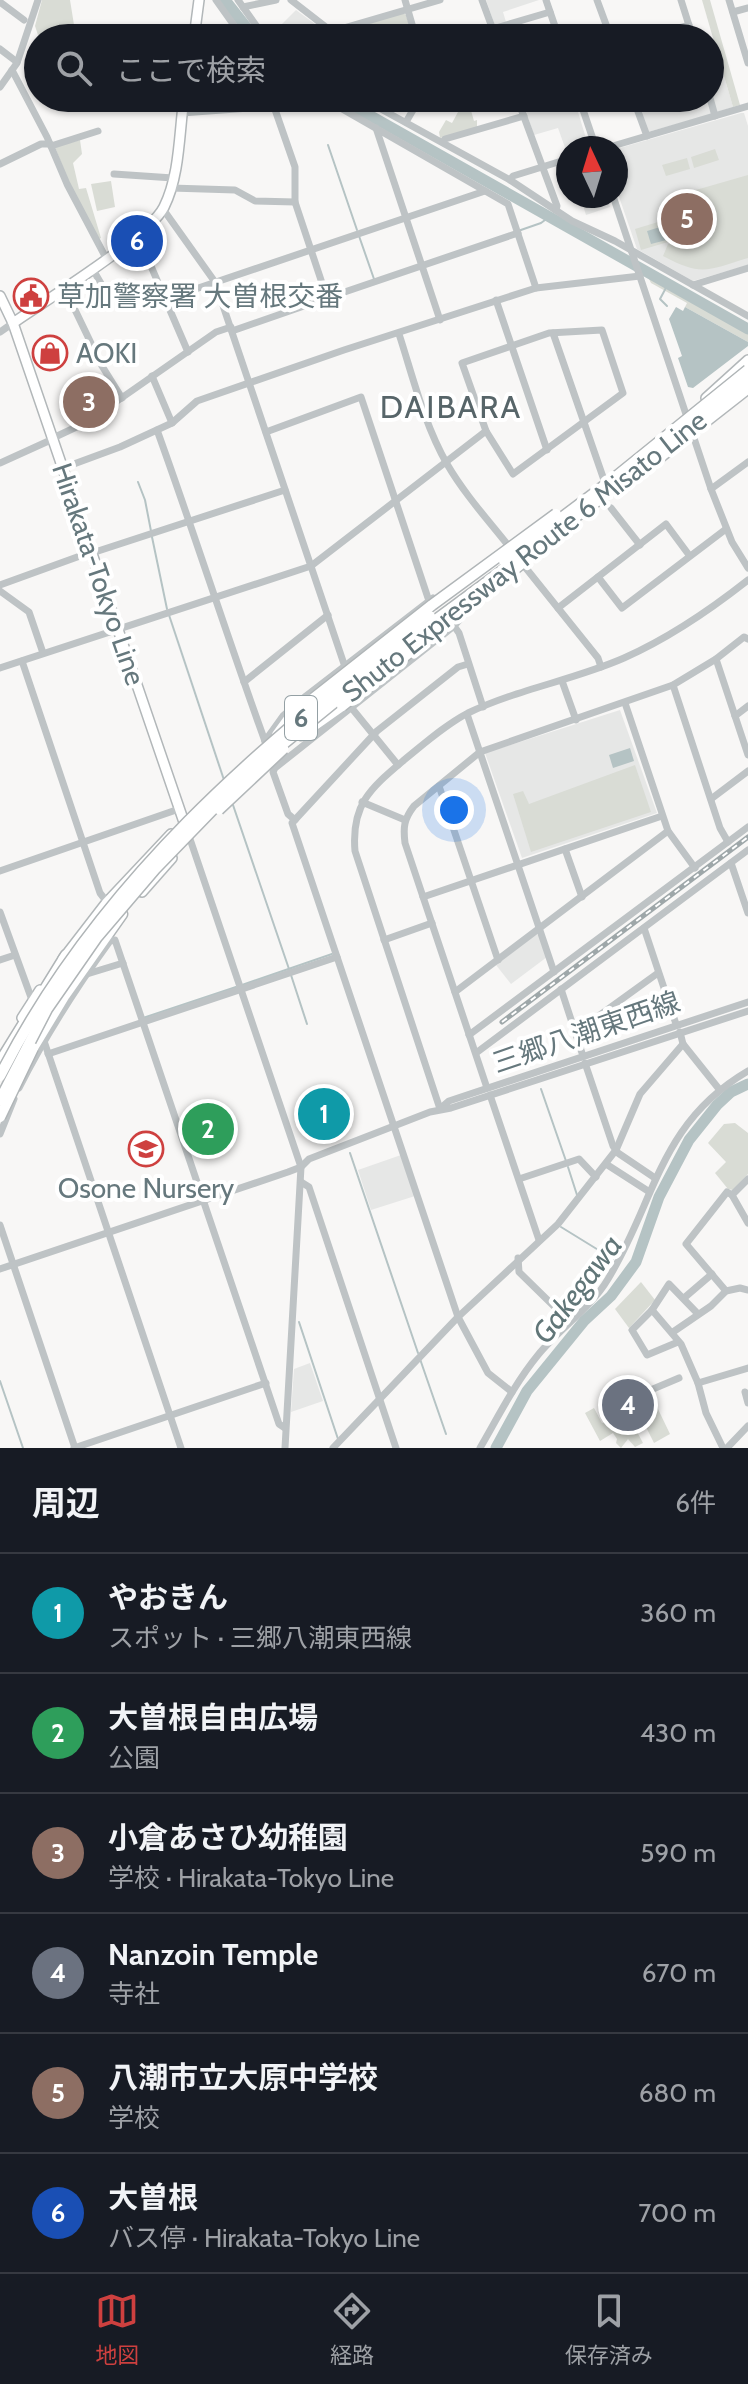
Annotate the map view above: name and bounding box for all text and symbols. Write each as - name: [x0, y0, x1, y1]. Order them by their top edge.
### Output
- search box: [24, 24, 724, 112]
- icon: search: [52, 46, 96, 90]
- text: ここで検索: [116, 52, 266, 89]
- north arrow: [556, 136, 628, 208]
- pin: 5: [661, 189, 713, 249]
- pin: 6: [111, 211, 163, 271]
- public building icon: 草加警察署 大曽根交番: [12, 277, 50, 315]
- place label: 草加警察署 大曽根交番: [57, 279, 343, 313]
- shop icon: AOKI: [31, 334, 69, 372]
- place label: AOKI: [76, 336, 138, 370]
- pin: 3: [63, 372, 115, 432]
- district label: DAIBARA: [380, 387, 522, 426]
- street label: Shuto Expressway Route 6 Misato Line: [335, 403, 713, 709]
- street label: Hirakata-Tokyo Line: [45, 458, 153, 690]
- road number: 6: [285, 696, 317, 740]
- your location: [434, 790, 474, 830]
- street label: 三郷八潮東西線: [488, 984, 684, 1080]
- pin: 1: [298, 1084, 350, 1144]
- pin: 2: [182, 1099, 234, 1159]
- school or university icon: Osone Nursery: [127, 1130, 165, 1168]
- place label: Osone Nursery: [58, 1171, 234, 1205]
- water label: Gakegawa: [524, 1227, 630, 1351]
- pin: 4: [602, 1375, 654, 1435]
- text: 周辺: [32, 1482, 100, 1524]
- text: 6件: [675, 1487, 716, 1519]
- text: やおきん: [108, 1579, 228, 1616]
- text: 1: [53, 1597, 63, 1629]
- text: 360 m: [640, 1597, 716, 1629]
- text: スポット · 三郷八潮東西線: [108, 1622, 412, 1654]
- text: 大曽根自由広場: [108, 1699, 318, 1736]
- text: 2: [51, 1717, 65, 1749]
- text: 430 m: [640, 1717, 716, 1749]
- text: 公園: [108, 1742, 160, 1774]
- text: 小倉あさひ幼稚園: [108, 1819, 348, 1856]
- text: 3: [51, 1837, 65, 1869]
- text: 590 m: [640, 1837, 716, 1869]
- text: 学校 · Hirakata-Tokyo Line: [108, 1862, 394, 1894]
- text: Nanzoin Temple: [108, 1936, 318, 1973]
- text: 4: [50, 1957, 66, 1989]
- text: 670 m: [642, 1957, 716, 1989]
- text: 寺社: [108, 1978, 160, 2010]
- text: 八潮市立大原中学校: [108, 2059, 378, 2096]
- text: 5: [51, 2077, 65, 2109]
- text: 680 m: [639, 2077, 716, 2109]
- text: 学校: [108, 2102, 160, 2134]
- text: 大曽根: [108, 2179, 198, 2216]
- text: 6: [51, 2197, 65, 2229]
- text: 700 m: [638, 2197, 716, 2229]
- text: バス停 · Hirakata-Tokyo Line: [108, 2222, 420, 2254]
- tab: 地図: [95, 2289, 139, 2369]
- tab: 経路: [330, 2289, 374, 2369]
- tab: 保存済み: [565, 2289, 653, 2369]

